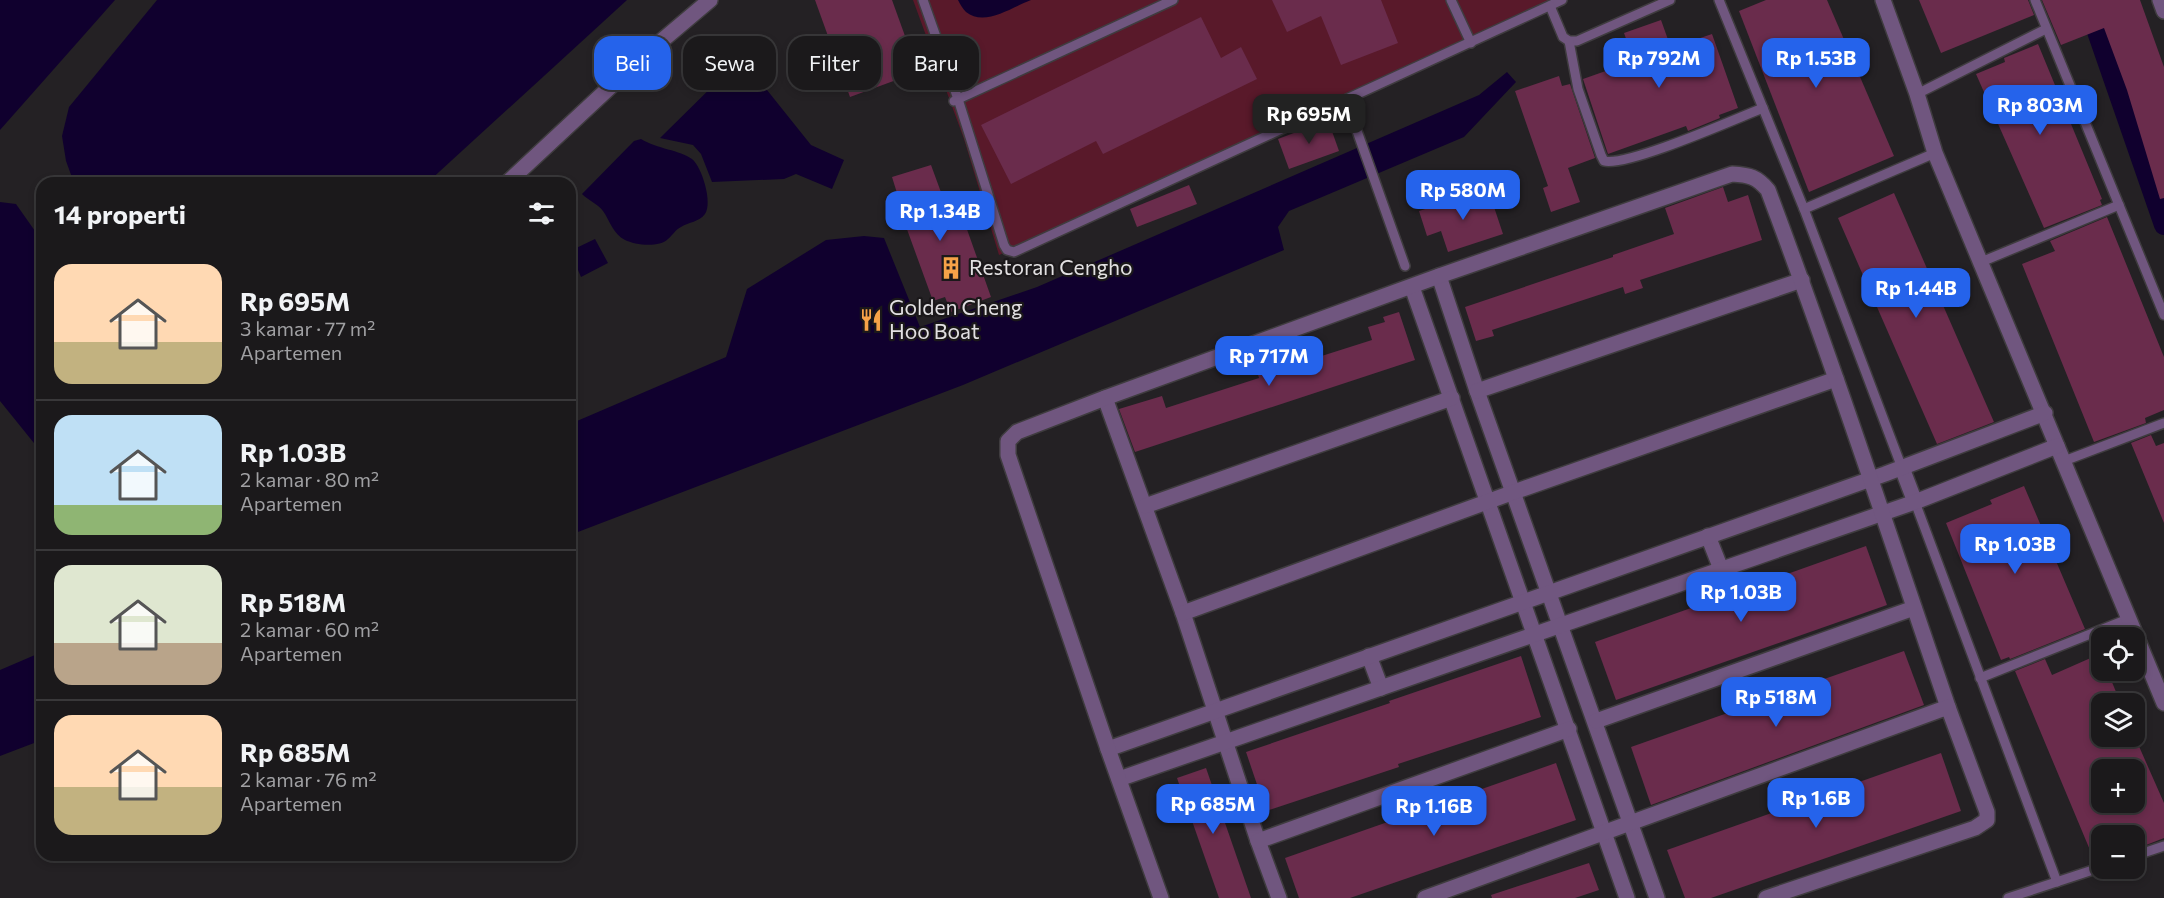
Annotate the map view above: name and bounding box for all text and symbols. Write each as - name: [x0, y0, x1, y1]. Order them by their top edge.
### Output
- chip: Beli: [594, 36, 671, 90]
- chip: Sewa: [683, 36, 776, 90]
- chip: Filter: [788, 36, 881, 90]
- chip: Baru: [893, 36, 979, 90]
- pin: Rp 792M: [1604, 38, 1714, 89]
- pin: Rp 1.53B: [1754, 38, 1878, 89]
- text: Rp 792M: [1617, 45, 1701, 69]
- text: Rp 1.53B: [1776, 45, 1856, 69]
- pin: Rp 803M: [1985, 85, 2095, 136]
- text: Rp 803M: [1997, 92, 2083, 116]
- pin: Rp 695M: [1254, 94, 1364, 145]
- text: Rp 695M: [1267, 101, 1351, 125]
- pin: Rp 580M: [1408, 170, 1518, 221]
- text: Rp 580M: [1420, 177, 1506, 201]
- pin: Rp 1.34B: [878, 191, 1002, 242]
- icon: filters: [525, 197, 558, 230]
- text: 14 properti: [54, 198, 186, 229]
- text: Rp 1.34B: [900, 198, 981, 222]
- place label: Restoran Cengho: [969, 254, 1133, 279]
- building icon: Restoran Cengho: [938, 255, 964, 281]
- pin: Rp 1.44B: [1854, 268, 1978, 319]
- text: Rp 1.44B: [1875, 275, 1957, 299]
- text: Rp 695M: [240, 285, 350, 316]
- icon: home: [102, 288, 174, 360]
- place label: Golden Cheng Hoo Boat: [889, 294, 1022, 343]
- restaurant icon: Golden Cheng Hoo Boat: [858, 307, 884, 333]
- text: 3 kamar · 77 m²: [240, 316, 375, 340]
- pin: Rp 717M: [1214, 336, 1324, 387]
- text: Apartemen: [240, 340, 342, 364]
- text: Rp 717M: [1229, 343, 1309, 367]
- text: Rp 1.03B: [240, 436, 346, 467]
- icon: home: [102, 439, 174, 511]
- text: 2 kamar · 80 m²: [240, 467, 379, 491]
- text: Apartemen: [240, 491, 342, 515]
- pin: Rp 1.03B: [1953, 524, 2077, 575]
- text: Rp 1.03B: [1974, 531, 2056, 555]
- pin: Rp 1.03B: [1679, 572, 1803, 623]
- text: Rp 1.03B: [1700, 579, 1782, 603]
- text: Rp 518M: [240, 586, 346, 617]
- icon: home: [102, 589, 174, 661]
- text: 2 kamar · 60 m²: [240, 617, 379, 641]
- map controls: [2091, 627, 2145, 879]
- button: locate: [2091, 627, 2145, 681]
- text: Apartemen: [240, 641, 342, 665]
- pin: Rp 518M: [1721, 677, 1831, 728]
- text: Rp 518M: [1735, 684, 1817, 708]
- button: layers: [2091, 693, 2145, 747]
- text: Rp 685M: [240, 736, 351, 767]
- icon: home: [102, 739, 174, 811]
- button: +: [2091, 759, 2145, 813]
- text: 2 kamar · 76 m²: [240, 767, 376, 791]
- pin: Rp 1.6B: [1761, 778, 1871, 829]
- pin: Rp 685M: [1158, 784, 1268, 835]
- text: Rp 1.6B: [1781, 785, 1851, 809]
- pin: Rp 1.16B: [1372, 786, 1496, 837]
- text: Apartemen: [240, 791, 342, 815]
- text: Rp 685M: [1170, 791, 1256, 815]
- text: Rp 1.16B: [1396, 793, 1472, 817]
- button: −: [2091, 825, 2145, 879]

